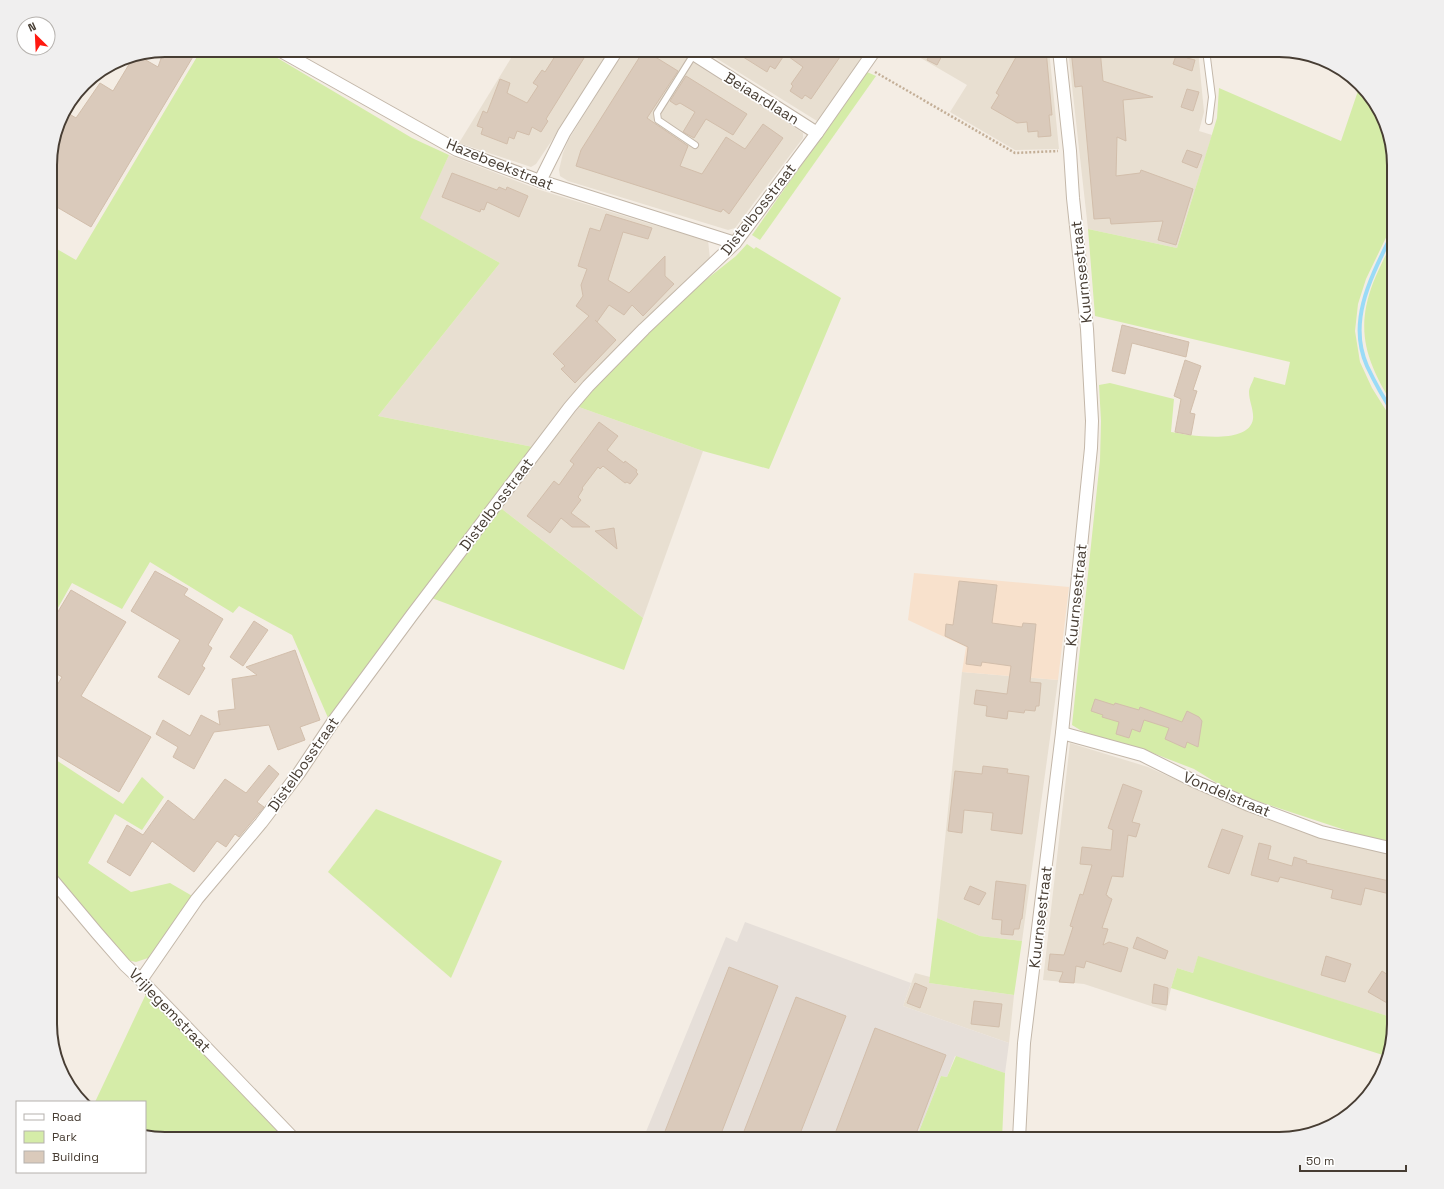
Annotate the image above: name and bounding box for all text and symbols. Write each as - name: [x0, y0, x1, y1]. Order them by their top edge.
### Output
- north arrow: [16, 16, 56, 56]
- text: N: [26, 19, 38, 35]
- street label: Beiaardlaan: [721, 67, 803, 129]
- street label: Hazebeekstraat: [444, 134, 556, 194]
- street label: Distelbosstraat: [716, 159, 800, 259]
- street label: Kuurnsestraat: [1066, 220, 1096, 324]
- street label: Distelbosstraat: [455, 454, 537, 554]
- street label: Kuurnsestraat: [1061, 543, 1091, 647]
- street label: Distelbosstraat: [263, 713, 343, 815]
- street label: Vondelstraat: [1180, 767, 1274, 821]
- street label: Kuurnsestraat: [1024, 865, 1056, 969]
- street label: Vrijlegemstraat: [125, 964, 215, 1056]
- legend: [16, 1101, 146, 1173]
- text: Road: [52, 1109, 81, 1125]
- text: Park: [52, 1129, 77, 1145]
- scale bar: [1300, 1147, 1406, 1173]
- text: Building: [52, 1149, 99, 1165]
- text: 50 m: [1306, 1153, 1334, 1169]

